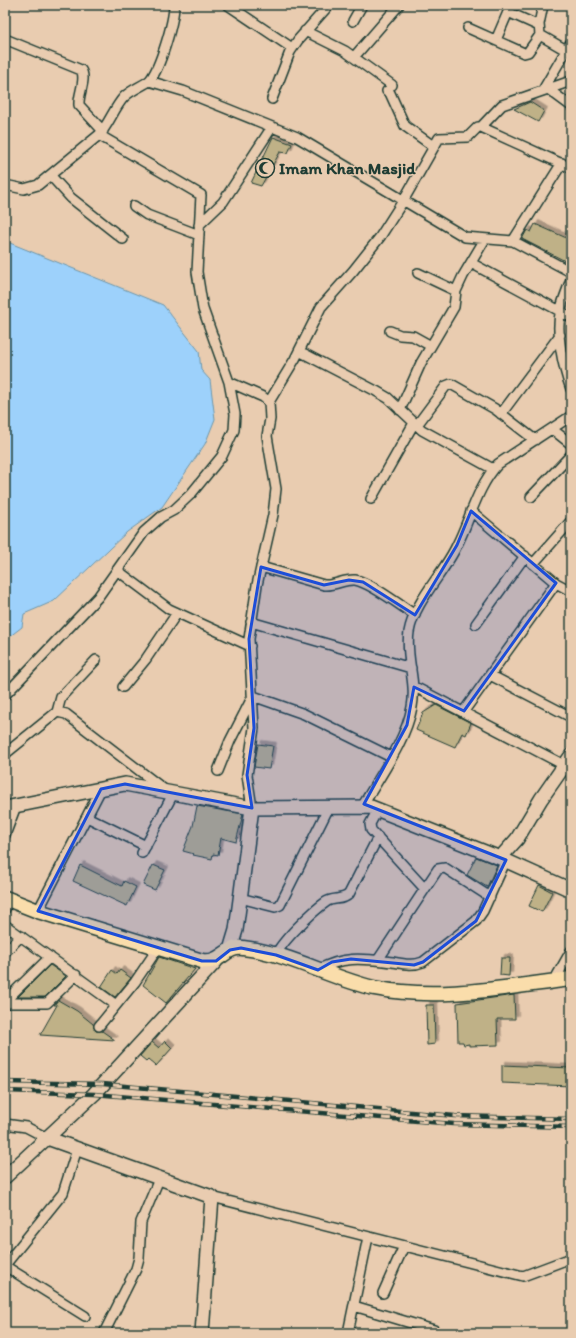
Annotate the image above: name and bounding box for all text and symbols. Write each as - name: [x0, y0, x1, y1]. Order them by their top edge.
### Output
- mosque icon: Imam Khan Masjid: [254, 157, 276, 179]
- place label: Imam Khan Masjid: [279, 158, 416, 179]

